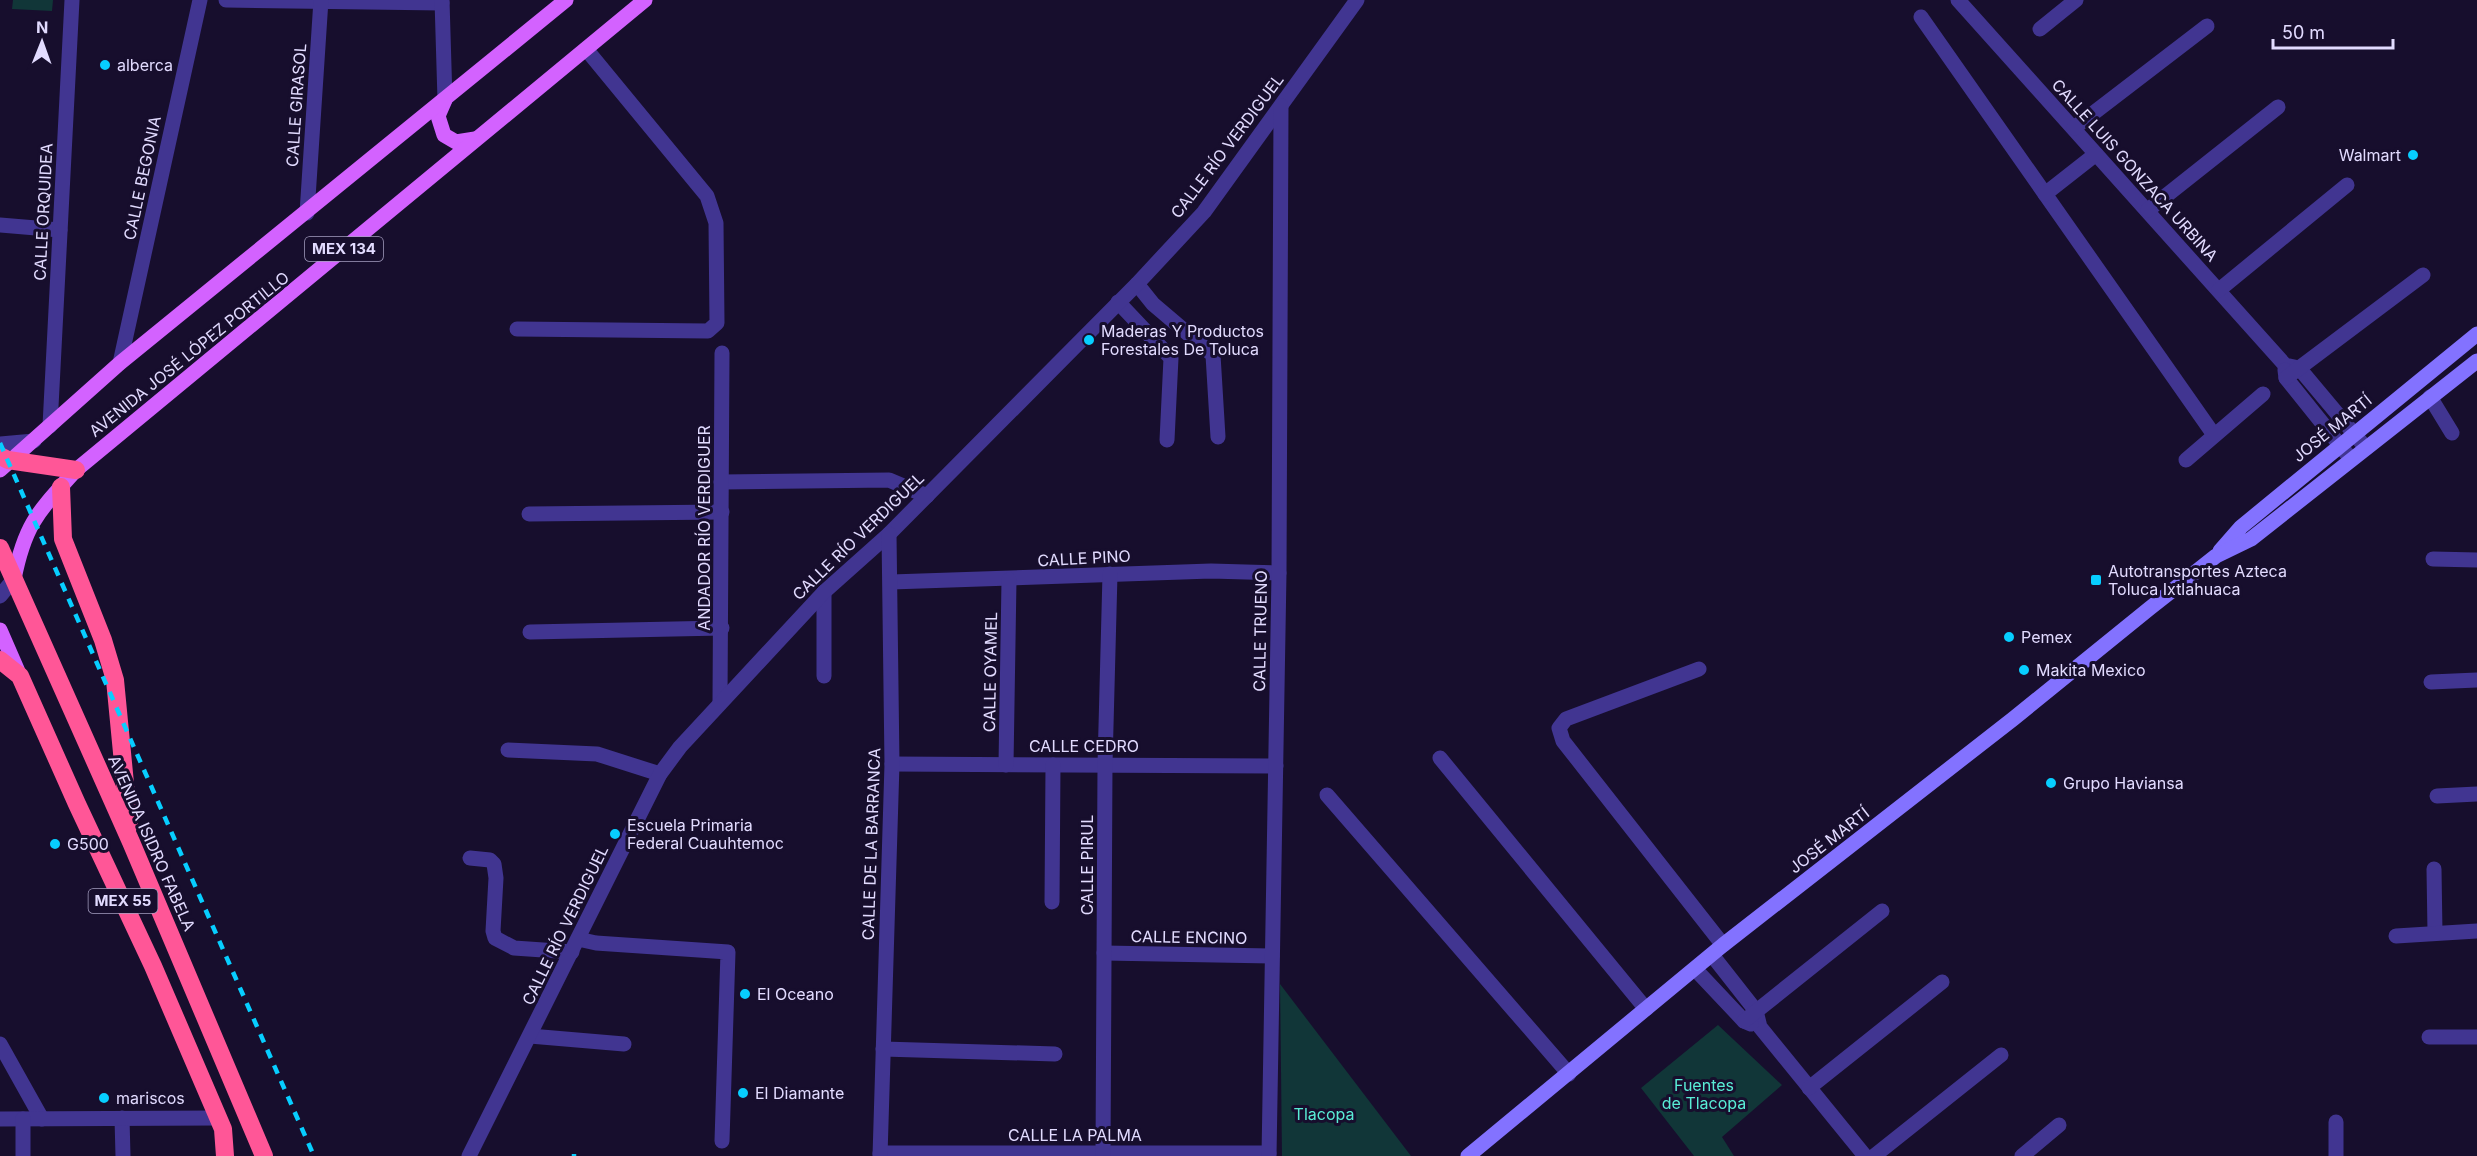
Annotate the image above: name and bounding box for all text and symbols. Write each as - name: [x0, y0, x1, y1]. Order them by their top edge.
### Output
- north arrow: [12, 12, 72, 72]
- scale bar: [2273, 12, 2393, 50]
- text: N: [36, 17, 49, 37]
- text: 50 m: [2282, 22, 2325, 43]
- street label: CALLE GIRASOL: [282, 43, 310, 167]
- place label: alberca: [117, 55, 173, 75]
- marker: alberca: [98, 58, 112, 72]
- street label: CALLE RÍO VERDIGUEL: [1166, 70, 1288, 222]
- street label: CALLE LUIS GONZACA URBINA: [2048, 75, 2222, 265]
- street label: CALLE BEGONIA: [119, 114, 165, 242]
- street label: CALLE ORQUIDEA: [29, 143, 57, 281]
- place label: Walmart: [2339, 145, 2401, 165]
- marker: Walmart: [2406, 148, 2420, 162]
- road number: MEX 134: [305, 237, 383, 261]
- street label: AVENIDA JOSÉ LÓPEZ PORTILLO: [85, 267, 293, 441]
- place label: Maderas Y Productos Forestales De Toluca: [1101, 321, 1264, 359]
- marker: Maderas Y Productos Forestales De Toluca: [1082, 333, 1096, 347]
- street label: JOSÉ MARTÍ: [2288, 390, 2376, 466]
- street label: ANDADOR RÍO VERDIGUER: [694, 425, 714, 631]
- street label: CALLE RÍO VERDIGUEL: [788, 468, 928, 604]
- street label: CALLE PINO: [1037, 546, 1131, 570]
- place label: Autotransportes Azteca Toluca Ixtlahuaca: [2108, 561, 2287, 599]
- street label: CALLE TRUENO: [1249, 570, 1271, 692]
- marker: Autotransportes Azteca Toluca Ixtlahuaca: [2089, 573, 2103, 587]
- street label: CALLE OYAMEL: [979, 612, 1001, 732]
- place label: Pemex: [2021, 627, 2072, 647]
- marker: Pemex: [2002, 630, 2016, 644]
- place label: Makita Mexico: [2036, 660, 2146, 680]
- marker: Makita Mexico: [2017, 663, 2031, 677]
- street label: CALLE CEDRO: [1029, 736, 1139, 756]
- street label: CALLE DE LA BARRANCA: [858, 747, 884, 941]
- street label: AVENIDA ISIDRO FABELA: [104, 752, 200, 934]
- place label: Grupo Haviansa: [2063, 773, 2184, 793]
- marker: Grupo Haviansa: [2044, 776, 2058, 790]
- street label: JOSÉ MARTÍ: [1785, 802, 1874, 877]
- place label: Escuela Primaria Federal Cuauhtemoc: [627, 815, 784, 853]
- street label: CALLE PIRUL: [1077, 815, 1097, 915]
- marker: Escuela Primaria Federal Cuauhtemoc: [608, 827, 622, 841]
- place label: G500: [67, 834, 109, 854]
- marker: G500: [48, 837, 62, 851]
- street label: CALLE RÍO VERDIGUEL: [518, 842, 612, 1008]
- road number: MEX 55: [88, 889, 158, 913]
- street label: CALLE ENCINO: [1131, 926, 1247, 948]
- place label: El Oceano: [757, 984, 834, 1004]
- marker: El Oceano: [738, 987, 752, 1001]
- park label: Fuentes de Tlacopa: [1662, 1075, 1746, 1113]
- place label: El Diamante: [755, 1083, 844, 1103]
- marker: El Diamante: [736, 1086, 750, 1100]
- place label: mariscos: [116, 1088, 185, 1108]
- marker: mariscos: [97, 1091, 111, 1105]
- park label: Tlacopa: [1294, 1104, 1354, 1124]
- street label: CALLE LA PALMA: [1008, 1125, 1142, 1145]

